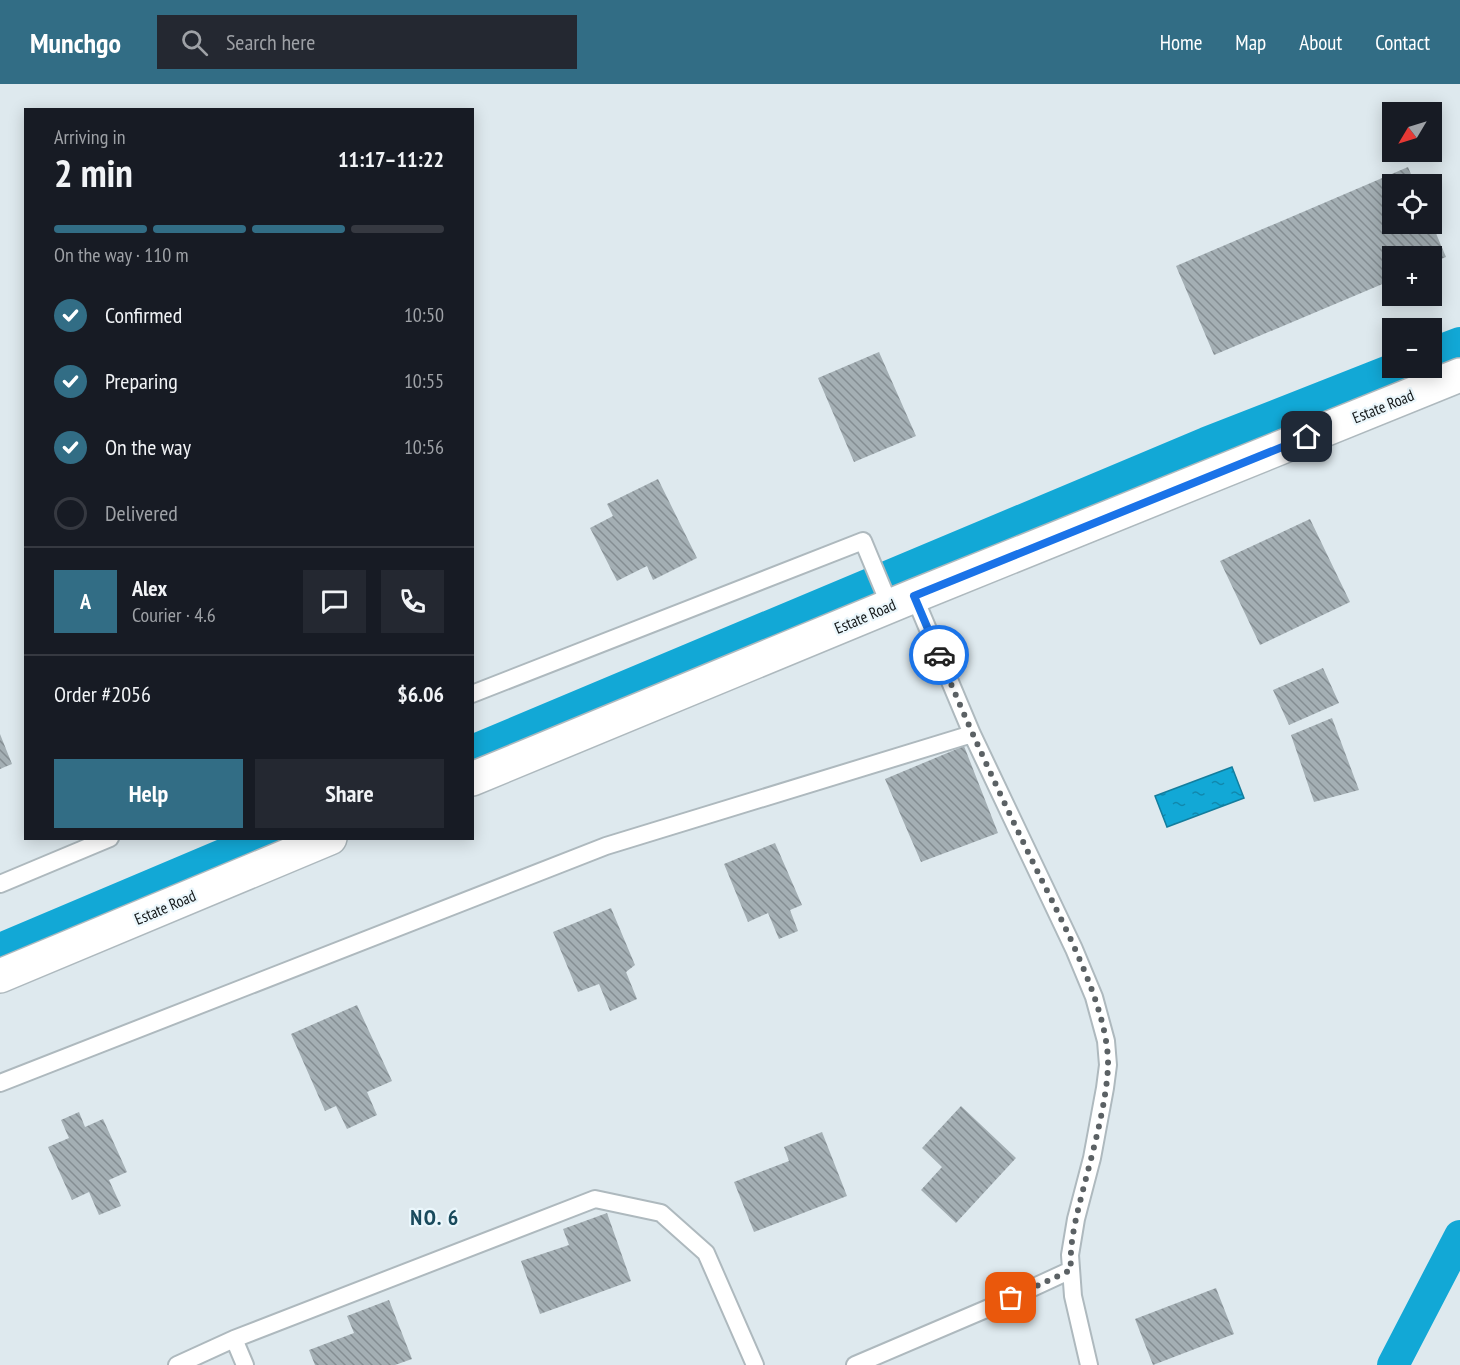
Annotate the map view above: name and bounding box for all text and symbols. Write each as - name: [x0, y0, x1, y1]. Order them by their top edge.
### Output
- search box: [157, 15, 577, 69]
- text: Munchgo: [30, 24, 121, 61]
- icon: search: [178, 26, 211, 59]
- text: Search here: [226, 28, 315, 56]
- text: Home: [1160, 29, 1202, 56]
- text: Map: [1235, 29, 1266, 56]
- text: About: [1299, 29, 1342, 56]
- text: Contact: [1375, 29, 1430, 56]
- north arrow: [1382, 102, 1442, 162]
- map controls: [1382, 102, 1442, 378]
- text: Arriving in: [54, 124, 126, 150]
- text: 11:17–11:22: [338, 145, 444, 173]
- text: 2 min: [54, 147, 133, 198]
- button: locate: [1382, 174, 1442, 234]
- text: On the way · 110 m: [54, 242, 189, 268]
- button: +: [1382, 246, 1442, 306]
- icon: check: [54, 299, 87, 332]
- text: Confirmed: [105, 301, 182, 329]
- text: 10:50: [404, 302, 444, 328]
- button: −: [1382, 318, 1442, 378]
- icon: check: [54, 365, 87, 398]
- text: Preparing: [105, 367, 178, 395]
- text: 10:55: [404, 368, 444, 394]
- street label: Estate Road: [1349, 385, 1417, 427]
- pin: [1281, 411, 1332, 462]
- icon: home: [1290, 420, 1323, 453]
- icon: check: [54, 431, 87, 464]
- text: On the way: [105, 433, 191, 461]
- text: 10:56: [404, 434, 444, 460]
- text: Delivered: [105, 499, 178, 527]
- button: chat: [303, 570, 366, 633]
- button: phone: [381, 570, 444, 633]
- text: Alex: [132, 574, 167, 602]
- text: A: [80, 587, 91, 615]
- street label: Estate Road: [831, 594, 899, 638]
- text: Courier · 4.6: [132, 602, 216, 628]
- courier: [909, 625, 969, 685]
- icon: car: [923, 639, 956, 672]
- text: Order #2056: [54, 680, 151, 708]
- text: $6.06: [397, 680, 444, 708]
- button: Help: [54, 759, 243, 828]
- button: Share: [255, 759, 444, 828]
- street label: Estate Road: [131, 885, 199, 929]
- district label: NO. 6: [410, 1203, 460, 1231]
- pin: [985, 1272, 1036, 1323]
- icon: bag: [994, 1281, 1027, 1314]

